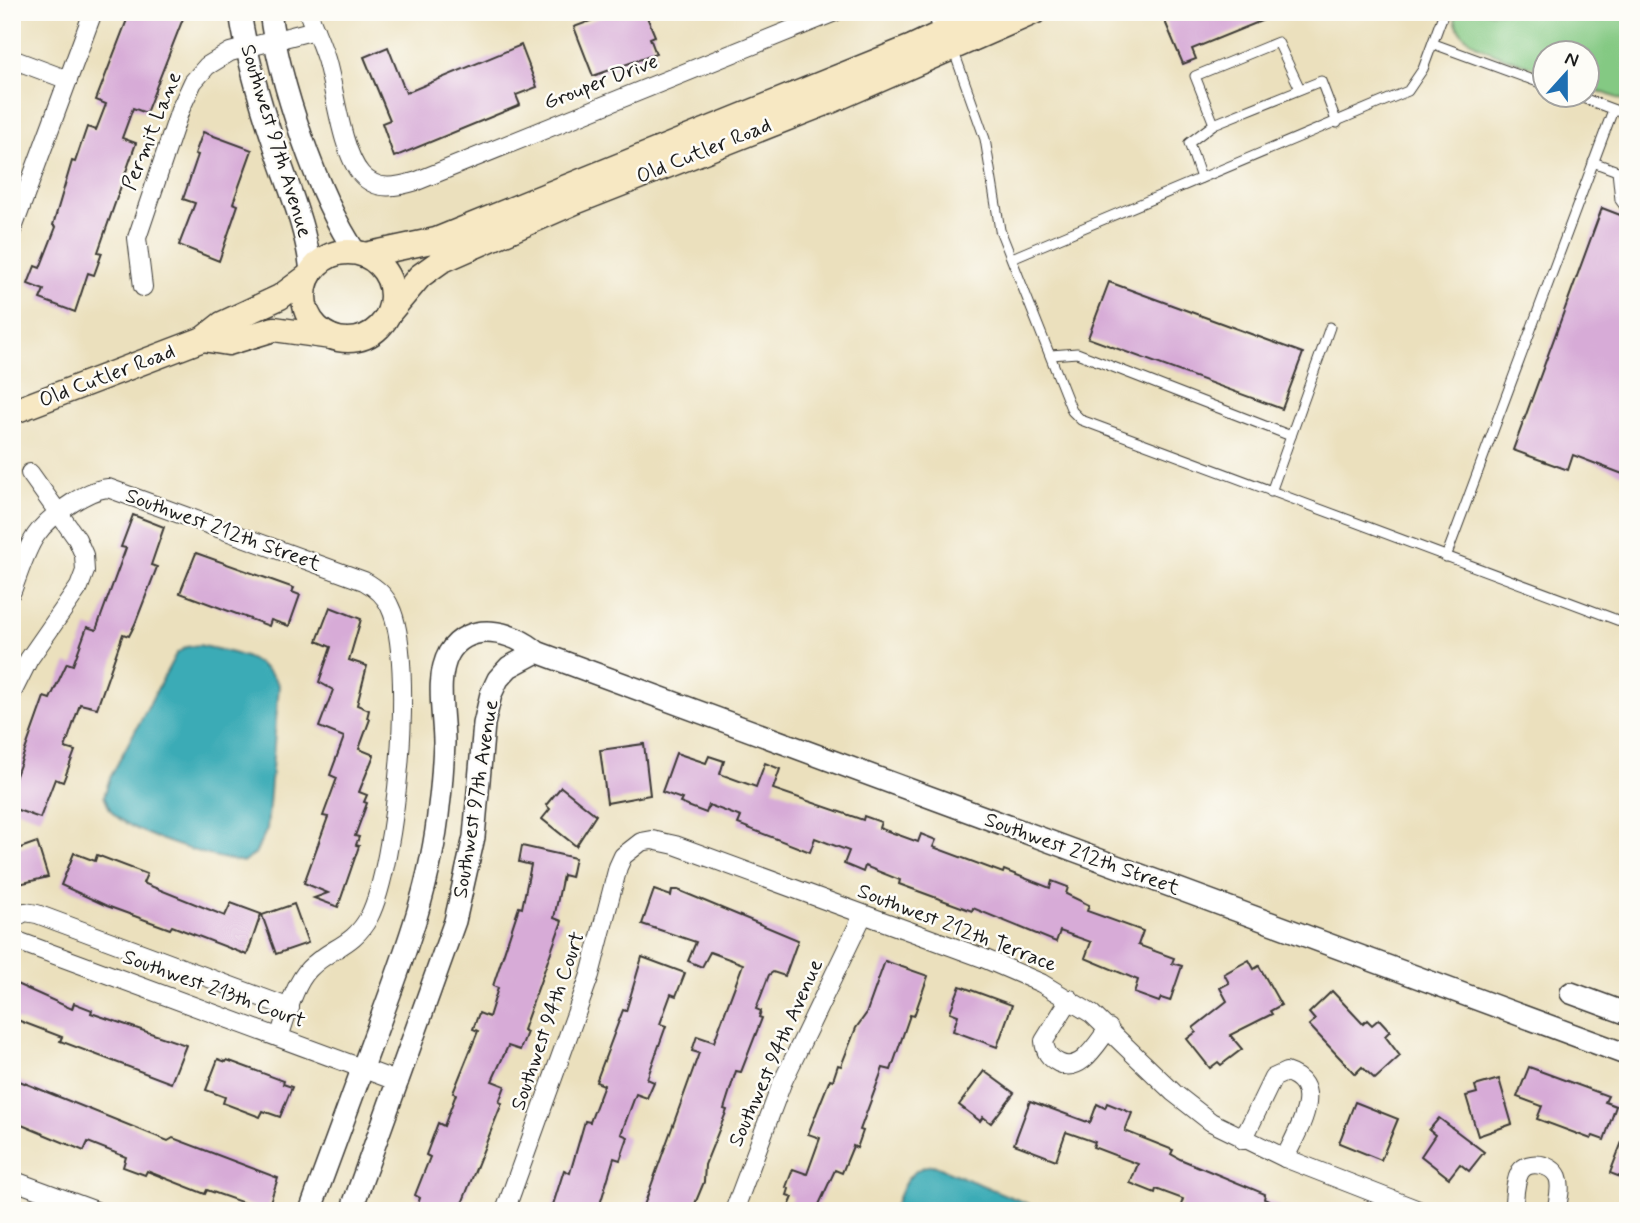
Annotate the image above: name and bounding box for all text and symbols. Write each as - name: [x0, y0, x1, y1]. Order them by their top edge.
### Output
- north arrow: [1532, 38, 1602, 108]
- street label: Southwest 97th Avenue: [233, 41, 319, 241]
- text: N: [1561, 46, 1582, 73]
- street label: Grouper Drive: [540, 47, 662, 117]
- street label: Permit Lane: [115, 68, 189, 194]
- street label: Old Cutler Road: [632, 111, 776, 191]
- street label: Old Cutler Road: [35, 337, 179, 415]
- street label: Southwest 212th Street: [121, 482, 325, 579]
- street label: Southwest 97th Avenue: [446, 698, 506, 900]
- street label: Southwest 212th Street: [980, 806, 1184, 903]
- street label: Southwest 212th Terrace: [853, 877, 1061, 979]
- street label: Southwest 94th Court: [504, 928, 592, 1114]
- street label: Southwest 213th Court: [119, 943, 309, 1035]
- street label: Southwest 94th Avenue: [722, 955, 830, 1151]

